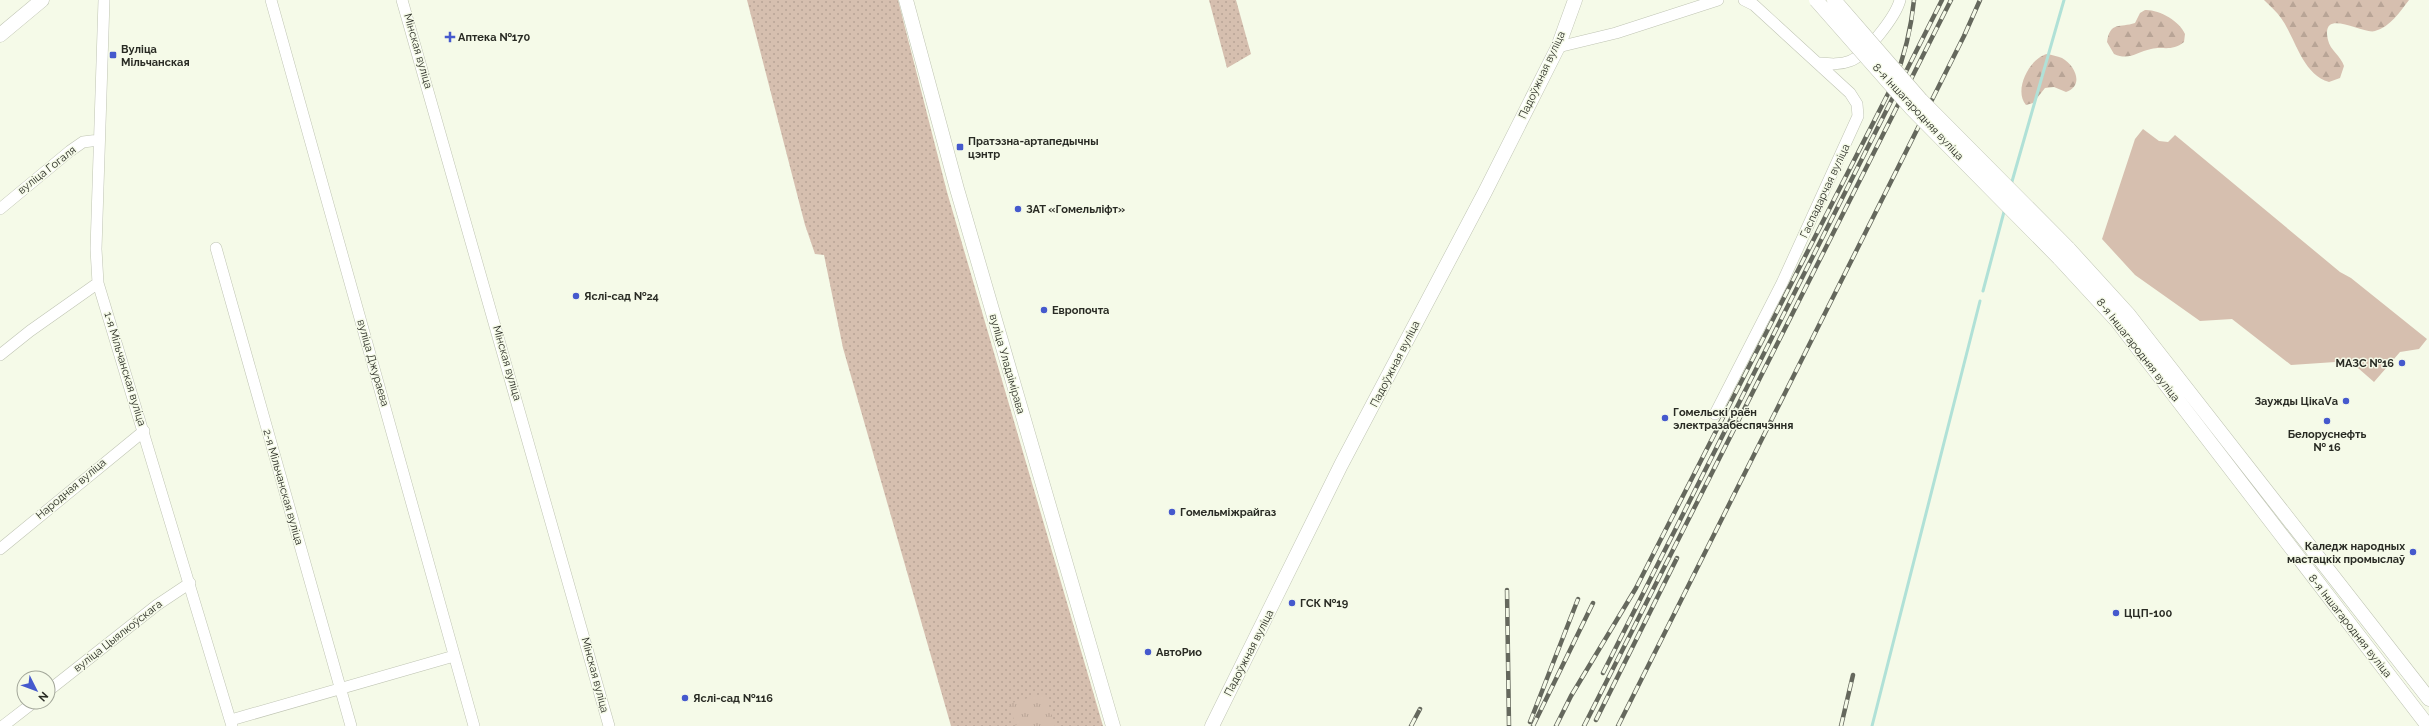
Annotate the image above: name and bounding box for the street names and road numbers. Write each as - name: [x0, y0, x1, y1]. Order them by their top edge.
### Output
- street label: Мінская вуліца: [401, 12, 435, 90]
- street label: Падоўжная вуліца: [1516, 29, 1568, 121]
- street label: 8-я Іншагародняя вуліца: [1870, 61, 1966, 163]
- street label: Гаспадарчая вуліца: [1798, 142, 1852, 240]
- street label: вуліца Гогаля: [15, 143, 79, 197]
- street label: 8-я Іншагародняя вуліца: [2094, 296, 2182, 404]
- street label: 1-я Мільчанская вуліца: [101, 310, 149, 428]
- street label: вуліца Уладзімірава: [987, 313, 1027, 415]
- street label: вуліца Джураева: [354, 318, 392, 408]
- street label: Падоўжная вуліца: [1368, 319, 1422, 409]
- street label: Мінская вуліца: [490, 324, 524, 402]
- street label: 2-я Мільчанская вуліца: [260, 428, 306, 546]
- street label: Народная вуліца: [33, 456, 109, 522]
- street label: 8-я Іншагародняя вуліца: [2306, 572, 2394, 680]
- street label: вуліца Цыялкоўскага: [71, 597, 165, 675]
- street label: Падоўжная вуліца: [1222, 608, 1276, 698]
- street label: Мінская вуліца: [579, 636, 611, 714]

